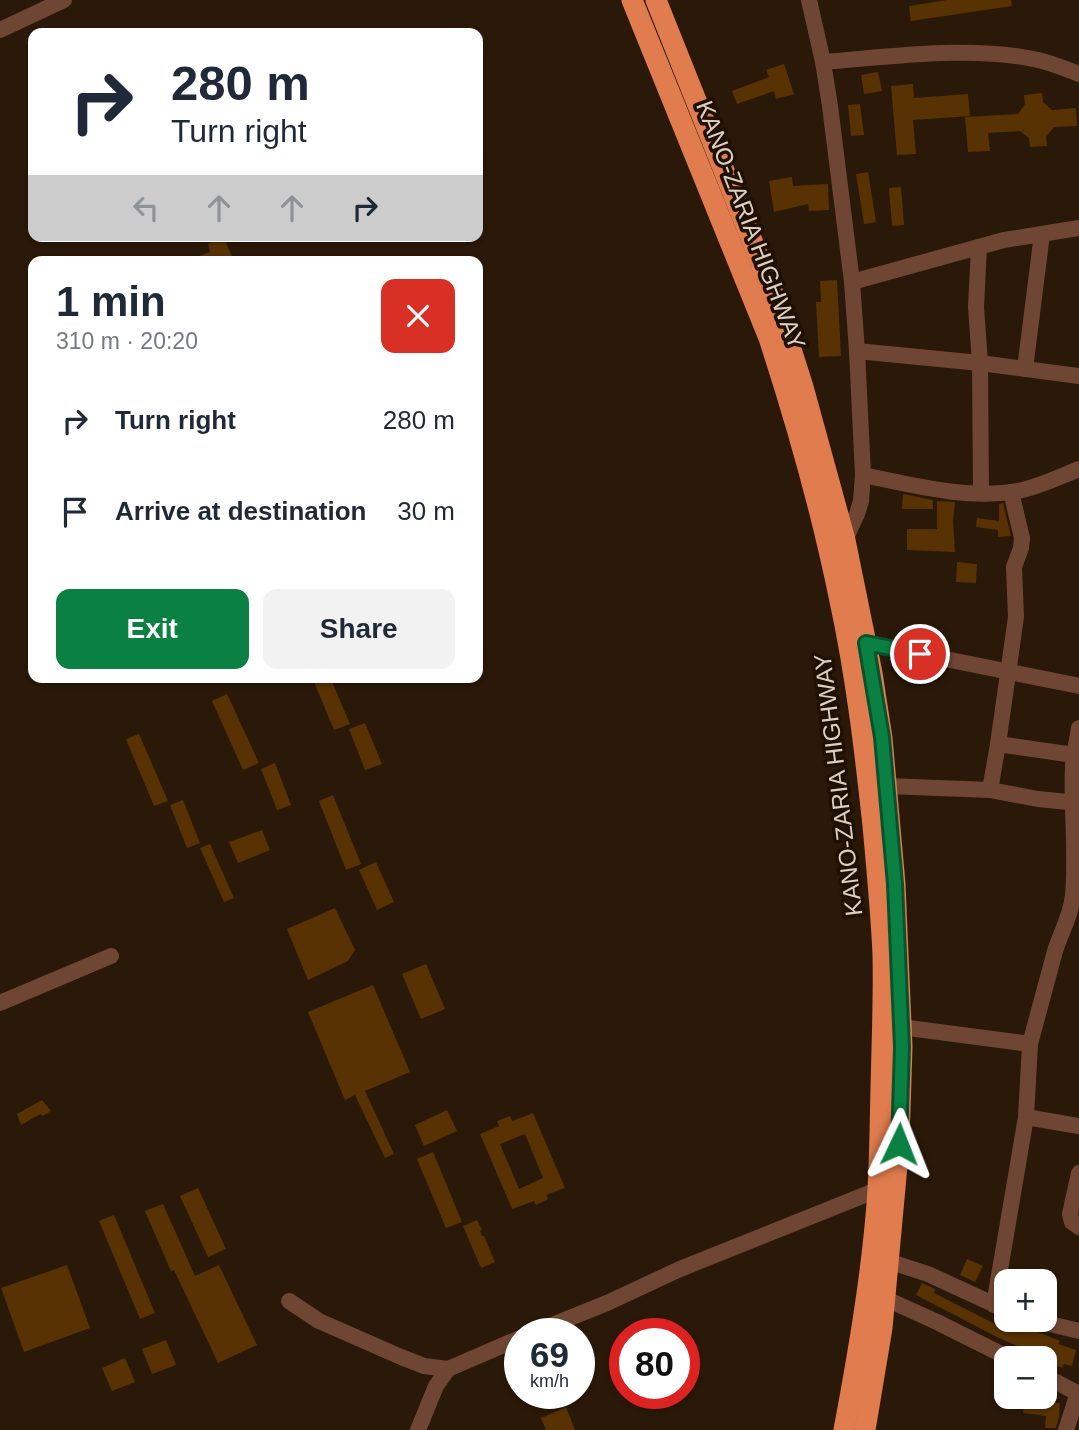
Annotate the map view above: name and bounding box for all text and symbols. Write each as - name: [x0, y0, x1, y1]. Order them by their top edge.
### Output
- icon: right: [56, 56, 147, 147]
- text: 280 m: [171, 56, 310, 110]
- street label: KANO-ZARIA HIGHWAY: [691, 97, 811, 353]
- text: Turn right: [171, 113, 307, 149]
- icon: left: [127, 189, 165, 227]
- icon: ahead: [200, 189, 238, 227]
- icon: ahead: [273, 189, 311, 227]
- icon: right: [346, 189, 384, 227]
- text: 1 min: [56, 278, 166, 325]
- button: close: [381, 279, 455, 353]
- text: 310 m · 20:20: [56, 328, 198, 354]
- icon: right: [56, 402, 94, 440]
- text: Turn right: [115, 405, 236, 435]
- text: 280 m: [383, 405, 455, 435]
- icon: arrive: [56, 493, 94, 531]
- text: Arrive at destination: [115, 496, 366, 526]
- text: 30 m: [397, 496, 455, 526]
- button: Exit: [56, 589, 249, 669]
- button: Share: [263, 589, 455, 669]
- pin: [890, 624, 950, 684]
- icon: arrive: [901, 635, 939, 673]
- street label: KANO-ZARIA HIGHWAY: [809, 652, 867, 918]
- position arrow: [862, 1107, 936, 1181]
- map controls: [994, 1269, 1057, 1409]
- button: +: [994, 1269, 1057, 1332]
- speed limit sign: 80: [609, 1318, 700, 1409]
- text: 69: [530, 1335, 569, 1374]
- button: −: [994, 1346, 1057, 1409]
- text: km/h: [530, 1371, 569, 1391]

